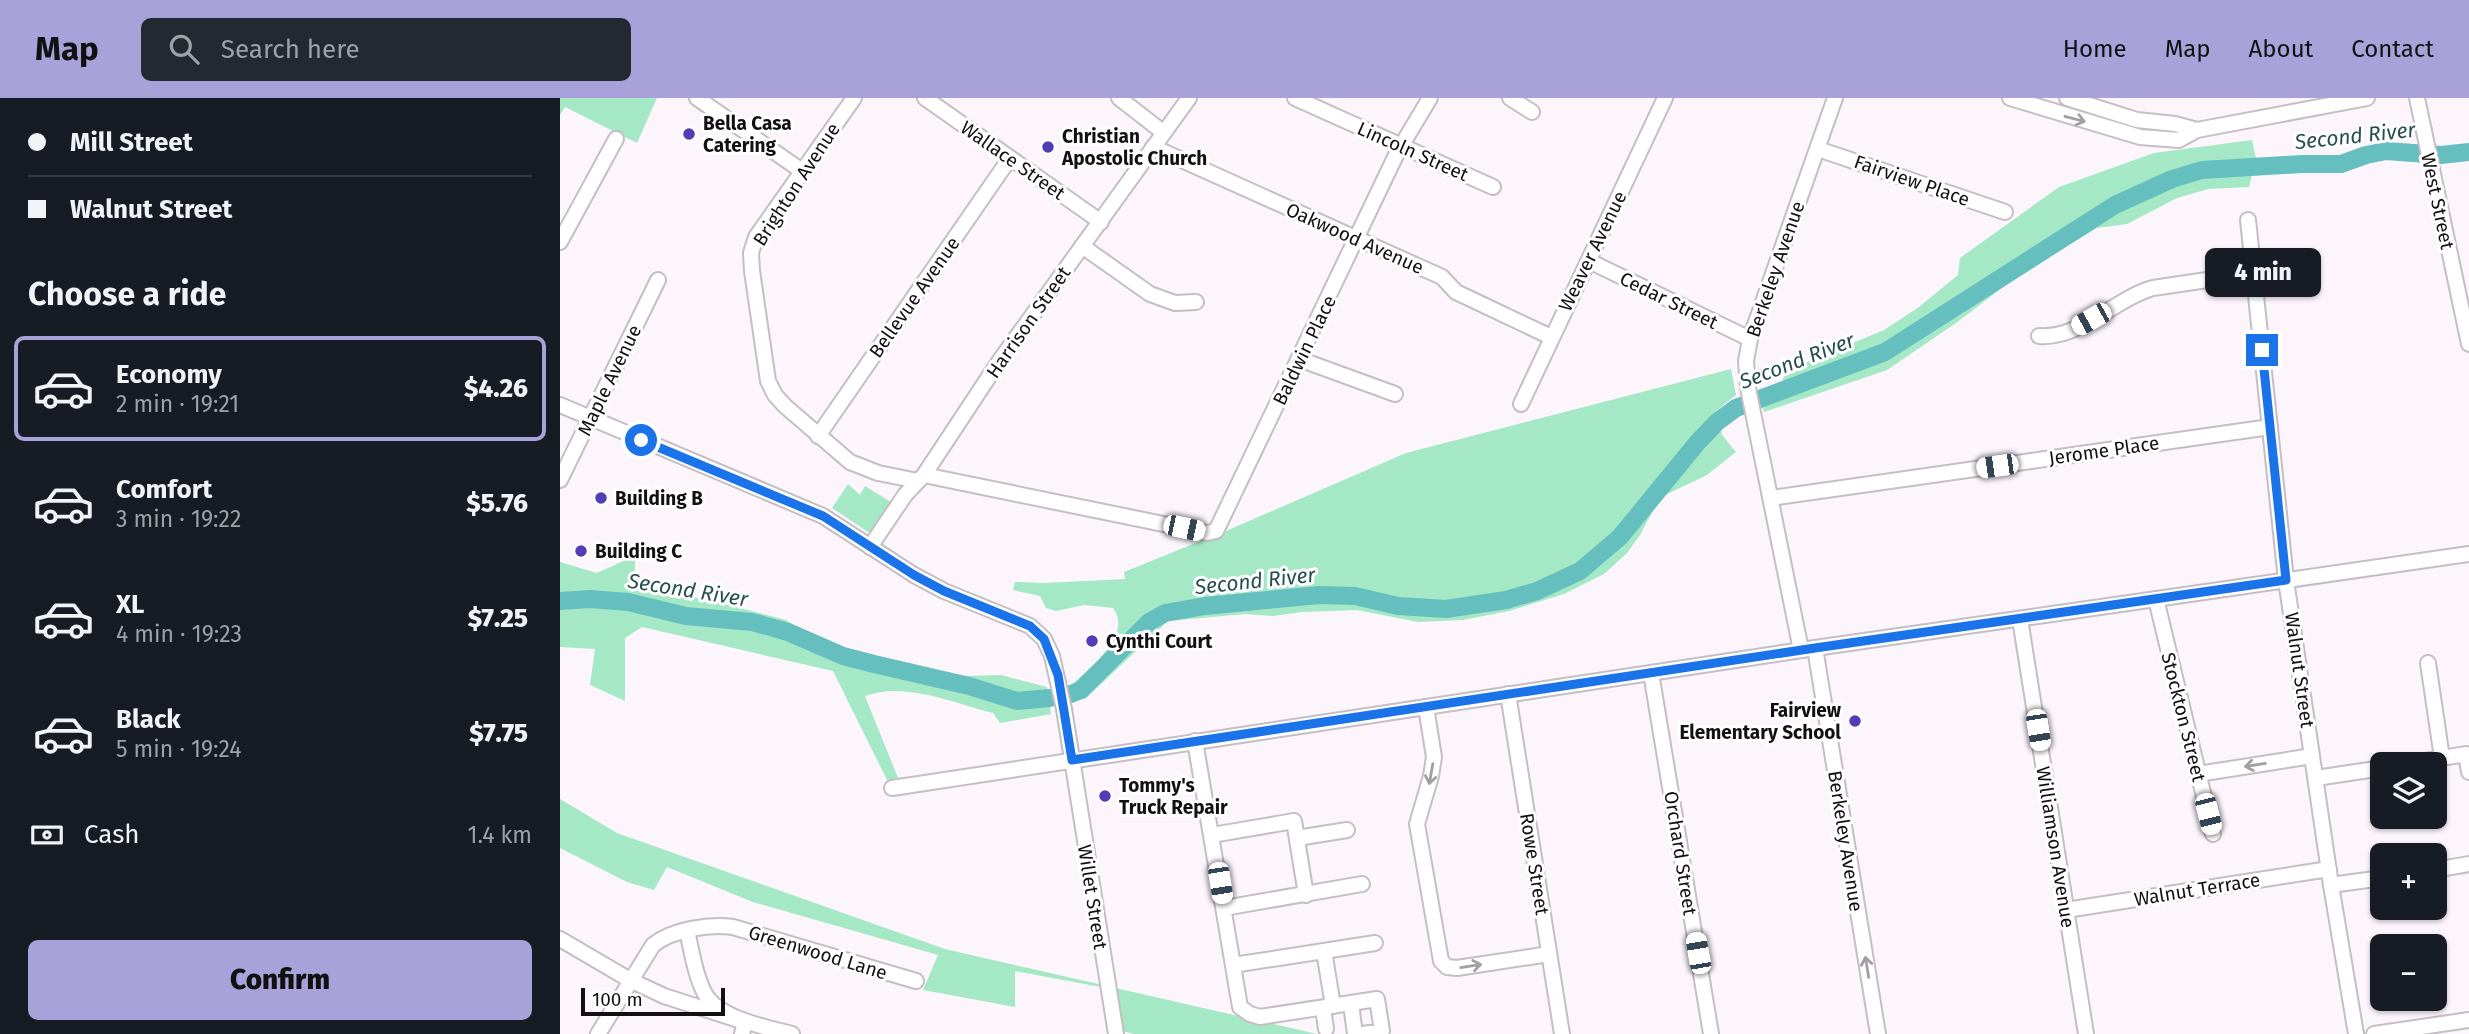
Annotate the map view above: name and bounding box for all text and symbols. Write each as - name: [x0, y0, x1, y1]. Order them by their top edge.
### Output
- search box: [141, 18, 631, 81]
- text: Map: [35, 29, 99, 69]
- icon: search: [165, 30, 203, 68]
- text: Search here: [221, 34, 360, 65]
- text: Home: [2063, 35, 2127, 63]
- text: Map: [2165, 35, 2211, 63]
- text: About: [2249, 35, 2313, 63]
- text: Contact: [2351, 35, 2434, 63]
- place label: Bella Casa Catering: [703, 112, 792, 157]
- one-way arrow: [2063, 113, 2086, 126]
- street label: Wallace Street: [956, 116, 1070, 205]
- street label: Lincoln Street: [1354, 117, 1472, 186]
- water label: Second River: [2292, 117, 2418, 155]
- street label: Brighton Avenue: [748, 118, 845, 250]
- place label: Christian Apostolic Church: [1061, 125, 1207, 170]
- marker: Bella Casa Catering: [681, 126, 697, 142]
- text: Mill Street: [70, 127, 193, 158]
- marker: Christian Apostolic Church: [1040, 139, 1056, 155]
- street label: Fairview Place: [1851, 150, 1973, 211]
- street label: West Street: [2416, 151, 2459, 252]
- street label: Weaver Avenue: [1553, 187, 1631, 315]
- text: Walnut Street: [70, 194, 232, 225]
- street label: Oakwood Avenue: [1282, 198, 1427, 279]
- street label: Berkeley Avenue: [1741, 198, 1810, 340]
- street label: Bellevue Avenue: [864, 232, 965, 362]
- callout: 4 min: [2204, 248, 2320, 298]
- text: 4 min: [2234, 258, 2292, 286]
- street label: Harrison Street: [981, 262, 1075, 383]
- street label: Cedar Street: [1616, 267, 1722, 334]
- text: Choose a ride: [28, 275, 226, 313]
- street label: Baldwin Place: [1268, 292, 1341, 409]
- car: [2068, 300, 2115, 338]
- street label: Maple Avenue: [573, 321, 646, 439]
- water label: Second River: [1735, 327, 1859, 395]
- route end: [2246, 334, 2278, 366]
- icon: car: [32, 357, 95, 420]
- text: Economy: [116, 359, 222, 390]
- text: $4.26: [464, 373, 528, 404]
- text: 2 min · 19:21: [116, 390, 239, 418]
- route start: [625, 424, 657, 456]
- street label: Jerome Place: [2047, 431, 2161, 470]
- car: [1975, 453, 2020, 479]
- icon: car: [32, 472, 95, 535]
- text: Comfort: [116, 474, 212, 505]
- place label: Building B: [615, 487, 703, 510]
- text: $5.76: [466, 488, 528, 519]
- marker: Building B: [593, 490, 609, 506]
- text: 3 min · 19:22: [116, 505, 241, 533]
- car: [1162, 513, 1207, 543]
- place label: Building C: [595, 540, 682, 563]
- marker: Building C: [573, 543, 589, 559]
- water label: Second River: [1192, 562, 1318, 600]
- water label: Second River: [625, 568, 751, 612]
- icon: car: [32, 587, 95, 650]
- text: XL: [116, 589, 144, 620]
- text: $7.25: [468, 603, 528, 634]
- street label: Walnut Street: [2280, 611, 2319, 729]
- text: 4 min · 19:23: [116, 620, 242, 648]
- place label: Cynthi Court: [1106, 630, 1213, 653]
- marker: Cynthi Court: [1084, 633, 1100, 649]
- street label: Stockton Street: [2156, 650, 2211, 784]
- place label: Fairview Elementary School: [1679, 699, 1842, 744]
- icon: car: [32, 702, 95, 765]
- text: Black: [116, 704, 181, 735]
- car: [2025, 708, 2052, 752]
- marker: Fairview Elementary School: [1847, 713, 1863, 729]
- text: $7.75: [469, 718, 528, 749]
- text: 5 min · 19:24: [116, 735, 242, 763]
- map controls: [2370, 752, 2447, 1011]
- button: layers: [2370, 752, 2447, 829]
- one-way arrow: [2244, 759, 2267, 772]
- one-way arrow: [1424, 762, 1437, 785]
- street label: Williamson Avenue: [2031, 765, 2080, 930]
- street label: Berkeley Avenue: [1823, 769, 1868, 913]
- place label: Tommy's Truck Repair: [1119, 774, 1228, 819]
- marker: Tommy's Truck Repair: [1097, 788, 1113, 804]
- street label: Orchard Street: [1659, 789, 1702, 917]
- car: [2193, 791, 2224, 837]
- street label: Rowe Street: [1515, 811, 1554, 917]
- icon: cash: [28, 816, 66, 854]
- text: Cash: [84, 819, 140, 850]
- text: 1.4 km: [467, 821, 532, 849]
- street label: Willet Street: [1073, 843, 1112, 951]
- button: +: [2370, 843, 2447, 920]
- car: [1207, 861, 1234, 905]
- street label: Walnut Terrace: [2132, 868, 2262, 911]
- street label: Greenwood Lane: [746, 920, 890, 985]
- car: [1685, 930, 1712, 976]
- button: −: [2370, 934, 2447, 1011]
- button: Confirm: [28, 940, 532, 1020]
- one-way arrow: [1860, 956, 1873, 979]
- one-way arrow: [1459, 959, 1482, 972]
- scale bar: [581, 985, 724, 1017]
- text: 100 m: [592, 988, 643, 1011]

